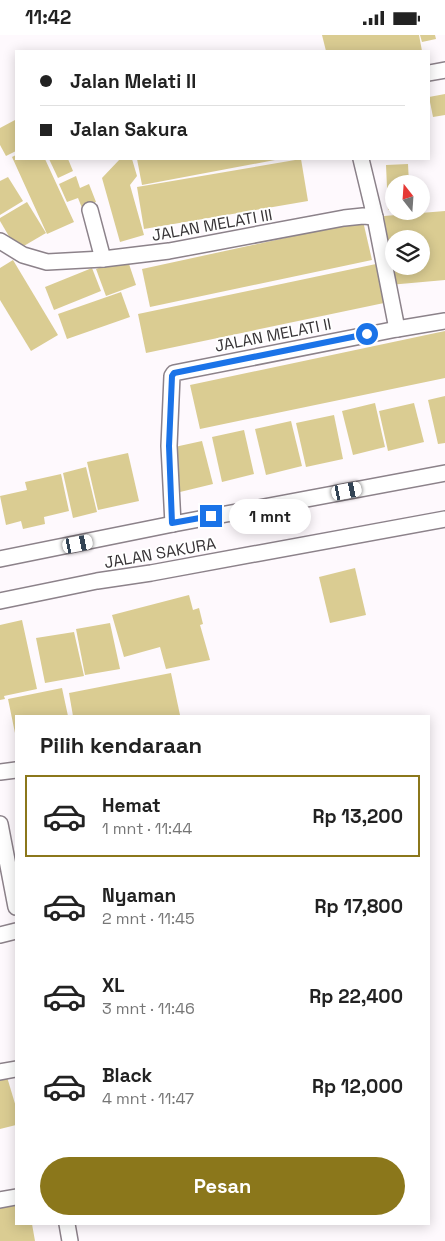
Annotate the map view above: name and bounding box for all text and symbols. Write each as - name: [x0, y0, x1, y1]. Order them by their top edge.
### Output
- text: 11:42: [25, 5, 71, 30]
- text: Jalan Melati II: [70, 69, 196, 94]
- text: Jalan Sakura: [70, 117, 188, 142]
- north arrow: [385, 175, 430, 220]
- map controls: [385, 175, 430, 275]
- street label: JALAN MELATI III: [150, 204, 274, 246]
- button: layers: [385, 230, 430, 275]
- street label: JALAN MELATI II: [213, 313, 333, 357]
- route start: [356, 323, 378, 345]
- car: [330, 481, 363, 501]
- callout: 1 mnt: [228, 499, 311, 533]
- route end: [200, 505, 222, 527]
- text: 1 mnt: [249, 506, 291, 527]
- street label: JALAN SAKURA: [102, 533, 218, 573]
- car: [61, 534, 94, 554]
- text: Pilih kendaraan: [40, 731, 202, 759]
- text: Hemat: [102, 793, 161, 818]
- icon: car: [42, 794, 87, 839]
- text: Rp 13,200: [312, 804, 403, 829]
- text: 1 mnt · 11:44: [102, 818, 192, 839]
- text: Nyaman: [102, 883, 176, 908]
- icon: car: [42, 884, 87, 929]
- text: Rp 17,800: [315, 894, 403, 919]
- text: 2 mnt · 11:45: [102, 908, 195, 929]
- text: XL: [102, 973, 125, 998]
- icon: car: [42, 974, 87, 1019]
- text: Rp 22,400: [309, 984, 403, 1009]
- text: 3 mnt · 11:46: [102, 998, 195, 1019]
- text: Black: [102, 1063, 152, 1088]
- icon: car: [42, 1064, 87, 1109]
- text: Rp 12,000: [312, 1074, 403, 1099]
- text: 4 mnt · 11:47: [102, 1088, 194, 1109]
- button: Pesan: [40, 1157, 405, 1215]

